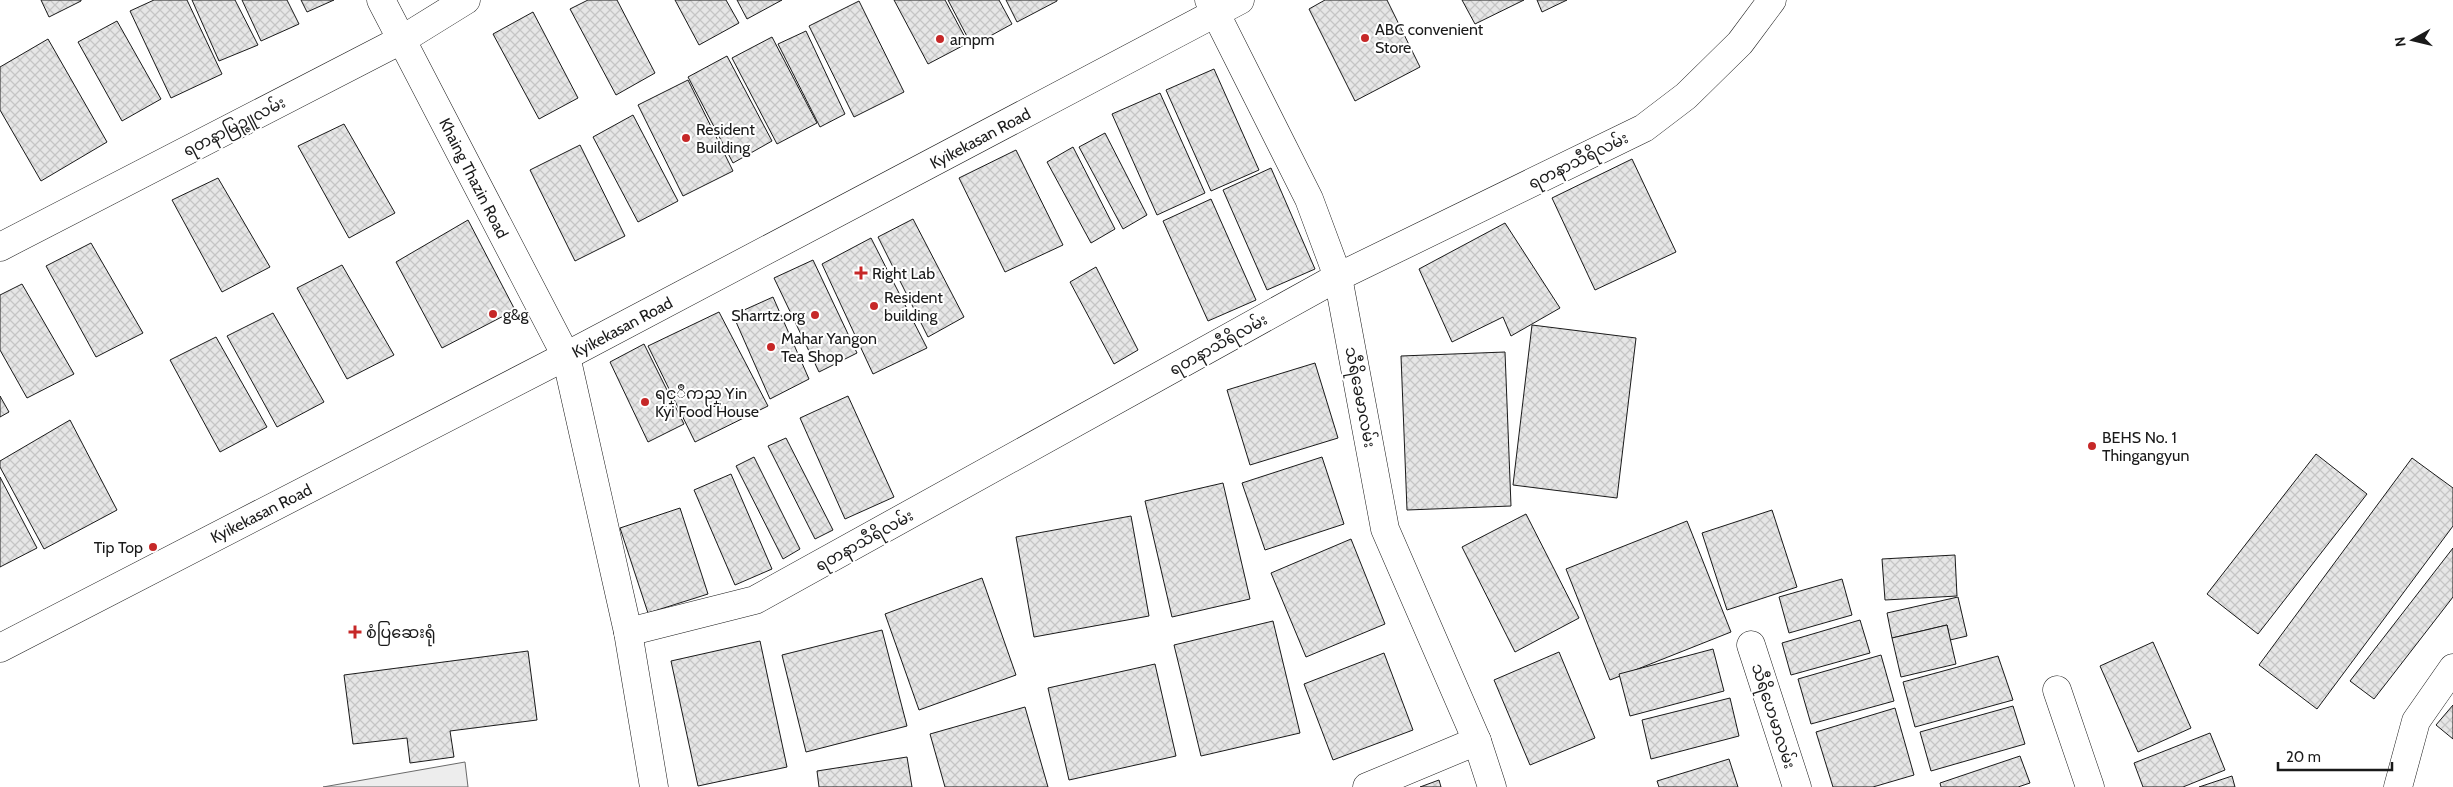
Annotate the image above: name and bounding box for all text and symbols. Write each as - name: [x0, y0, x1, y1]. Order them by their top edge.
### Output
- north arrow: [2388, 15, 2438, 65]
- place label: ABC convenient Store: [1375, 20, 1484, 57]
- place label: ampm: [950, 30, 995, 49]
- marker: ABC convenient Store: [1359, 32, 1371, 44]
- marker: ampm: [934, 33, 946, 45]
- text: N: [2391, 36, 2410, 48]
- street label: ရတနာမြဉ္ဇူလမ်း: [179, 91, 290, 164]
- street label: Kyikekasan Road: [927, 104, 1034, 173]
- street label: Khaing Thazin Road: [435, 115, 512, 241]
- place label: Resident Building: [696, 120, 755, 157]
- street label: ရတနာသီရိလမ်း: [1524, 126, 1633, 196]
- marker: Resident Building: [680, 132, 692, 144]
- place label: Right Lab: [872, 264, 935, 283]
- marker: Right Lab: [854, 266, 868, 280]
- place label: Resident building: [884, 288, 943, 325]
- street label: Kyikekasan Road: [569, 293, 676, 362]
- marker: Resident building: [868, 300, 880, 312]
- place label: g&g: [503, 305, 530, 324]
- place label: Sharrtz.org: [731, 306, 806, 325]
- marker: g&g: [487, 308, 499, 320]
- street label: ရတနာသီရိလမ်း: [1165, 308, 1272, 383]
- marker: Sharrtz.org: [809, 309, 821, 321]
- place label: Mahar Yangon Tea Shop: [781, 329, 877, 366]
- marker: Mahar Yangon Tea Shop: [765, 341, 777, 353]
- street label: သီရိခေမာလမ်း: [1338, 345, 1382, 450]
- place label: ရင္ဳကည္ Yin Kyi Food House: [655, 384, 759, 421]
- marker: ရင္ဳကည္ Yin Kyi Food House: [639, 396, 651, 408]
- place label: BEHS No. 1 Thingangyun: [2102, 428, 2189, 465]
- marker: BEHS No. 1 Thingangyun: [2086, 440, 2098, 452]
- street label: Kyikekasan Road: [207, 480, 315, 547]
- street label: ရတနာသီရိလမ်း: [811, 504, 918, 579]
- place label: Tip Top: [94, 538, 143, 557]
- marker: Tip Top: [147, 541, 159, 553]
- place label: စံပြဆေးရုံ: [366, 621, 436, 647]
- marker: စံပြဆေးရုံ: [348, 625, 362, 639]
- street label: သီရိဟေမာလမ်း: [1744, 661, 1801, 772]
- scale bar: [2278, 740, 2392, 772]
- text: 20 m: [2286, 748, 2321, 766]

